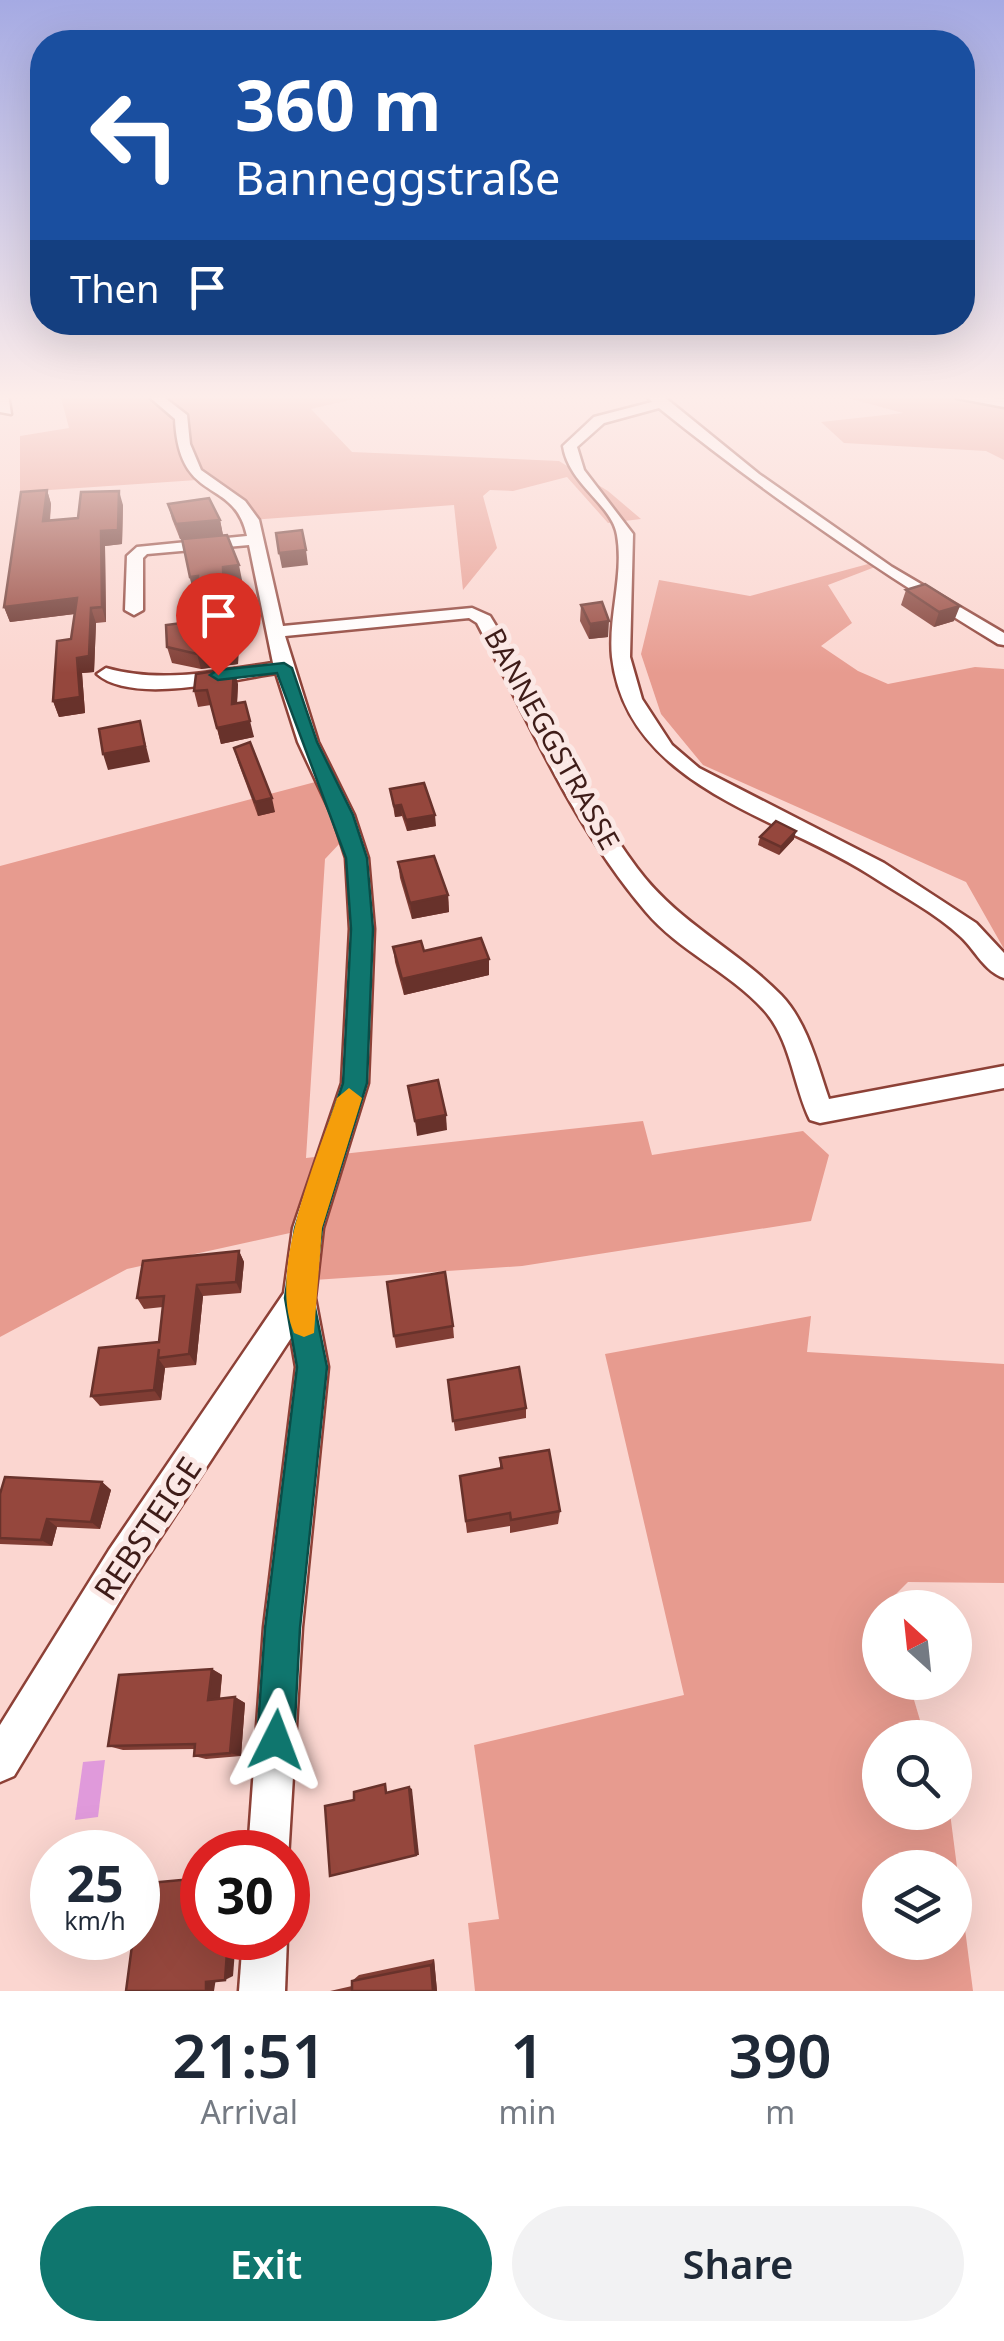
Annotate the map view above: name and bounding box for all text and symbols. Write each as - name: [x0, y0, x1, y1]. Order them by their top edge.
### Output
- text: 360 m: [235, 56, 442, 152]
- icon: left: [70, 70, 200, 200]
- text: Banneggstraße: [235, 147, 560, 208]
- icon: arrive: [180, 260, 235, 315]
- text: Then: [70, 262, 160, 314]
- pin: [176, 573, 261, 676]
- icon: arrive: [191, 588, 246, 643]
- street label: BANNEGGSTRASSE: [476, 621, 630, 856]
- street label: REBSTEIGE: [83, 1448, 210, 1608]
- north arrow: [862, 1590, 972, 1700]
- map controls: [862, 1590, 972, 1960]
- position arrow: [224, 1688, 328, 1792]
- button: search: [862, 1720, 972, 1830]
- speed limit sign: 30: [180, 1830, 310, 1960]
- text: 25: [66, 1849, 124, 1917]
- button: layers: [862, 1850, 972, 1960]
- text: km/h: [64, 1903, 126, 1937]
- text: 21:51: [172, 2014, 326, 2096]
- text: 1: [510, 2014, 545, 2096]
- text: 390: [729, 2014, 832, 2096]
- text: Arrival: [200, 2090, 298, 2133]
- text: min: [498, 2090, 556, 2133]
- text: m: [765, 2090, 795, 2133]
- button: Exit: [40, 2206, 492, 2321]
- button: Share: [512, 2206, 964, 2321]

